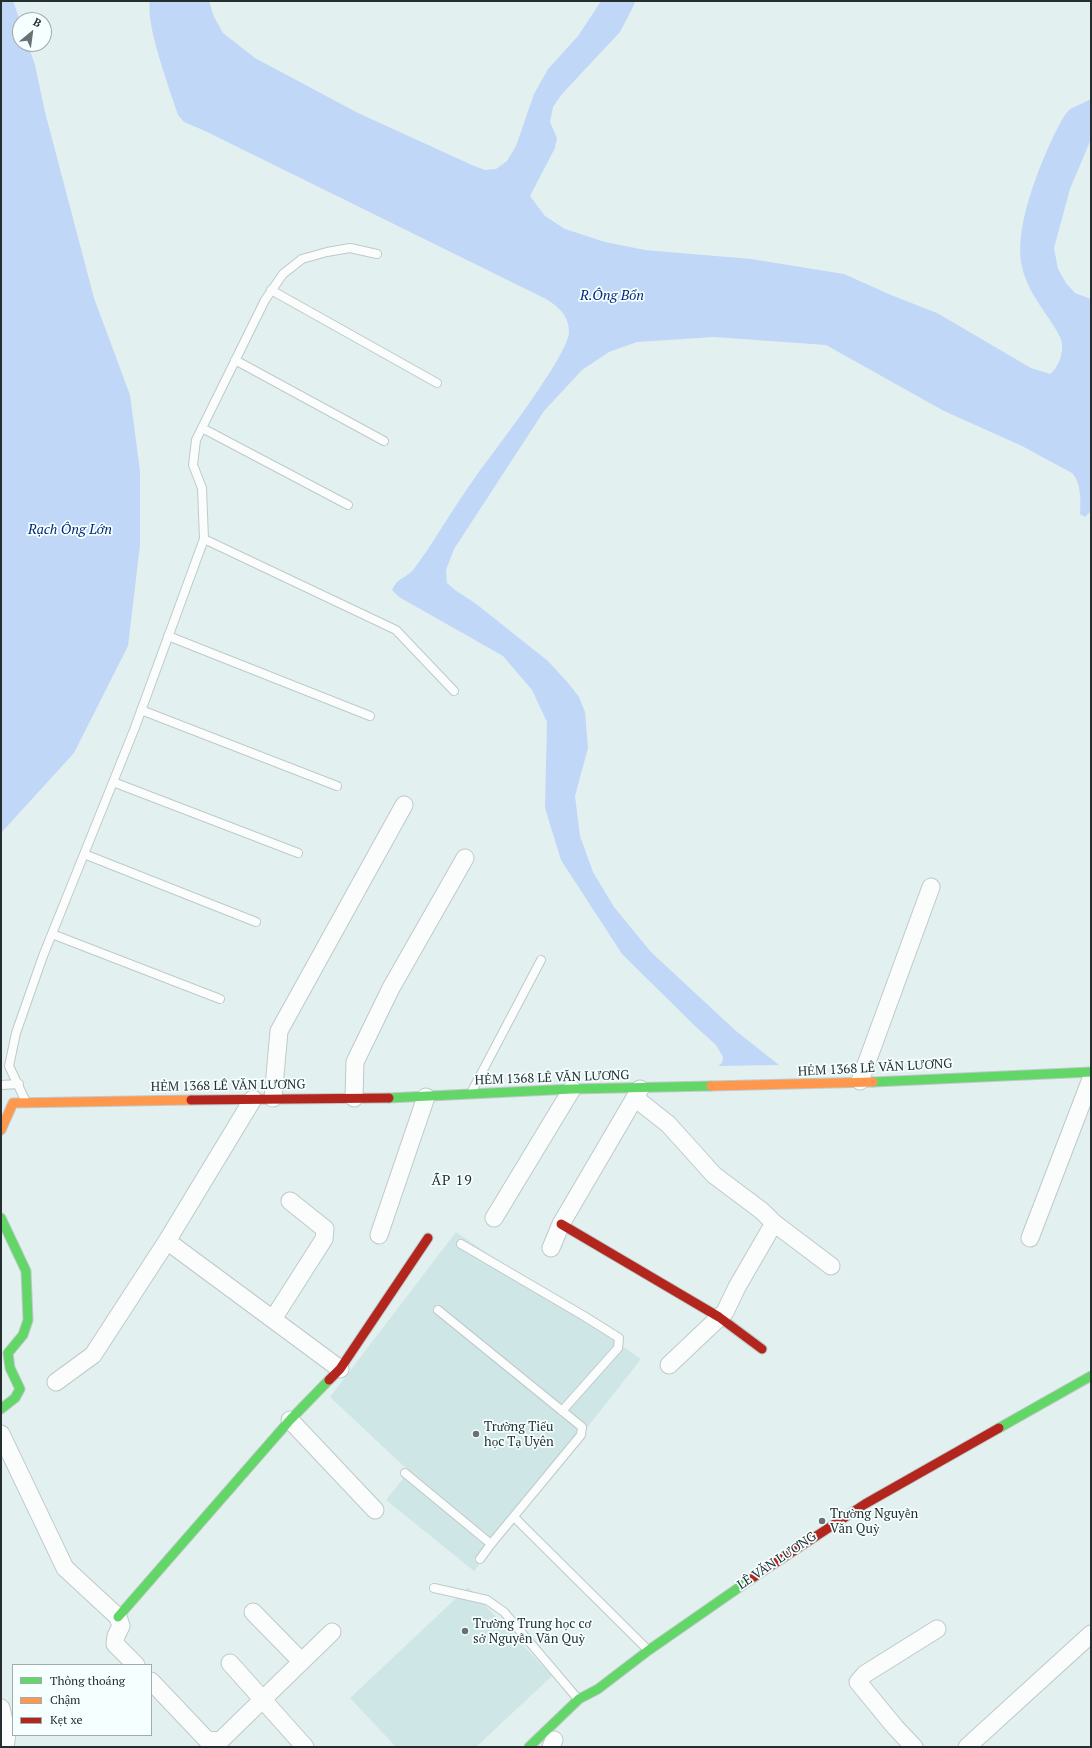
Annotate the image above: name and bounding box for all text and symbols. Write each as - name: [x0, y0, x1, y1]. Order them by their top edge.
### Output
- north arrow: [12, 12, 52, 52]
- text: B: [31, 15, 44, 30]
- water label: R.Ông Bổn: [580, 288, 644, 304]
- water label: Rạch Ông Lớn: [28, 522, 112, 538]
- street label: HẺM 1368 LÊ VĂN LƯƠNG: [797, 1056, 953, 1080]
- street label: HẺM 1368 LÊ VĂN LƯƠNG: [474, 1068, 630, 1088]
- street label: HẺM 1368 LÊ VĂN LƯƠNG: [151, 1077, 305, 1095]
- district label: ẤP 19: [431, 1173, 473, 1189]
- place label: Trường Tiểu học Tạ Uyên: [484, 1419, 554, 1450]
- marker: Trường Tiểu học Tạ Uyên: [471, 1429, 481, 1439]
- place label: Trường Nguyễn Văn Quỳ: [830, 1506, 918, 1537]
- marker: Trường Nguyễn Văn Quỳ: [817, 1516, 827, 1526]
- street label: LÊ VĂN LƯƠNG: [734, 1529, 820, 1593]
- place label: Trường Trung học cơ sở Nguyễn Văn Quỳ: [473, 1616, 591, 1647]
- marker: Trường Trung học cơ sở Nguyễn Văn Quỳ: [460, 1626, 470, 1636]
- legend: [12, 1664, 152, 1736]
- text: Thông thoáng: [50, 1673, 125, 1688]
- text: Chậm: [50, 1692, 80, 1707]
- text: Kẹt xe: [50, 1712, 83, 1727]

